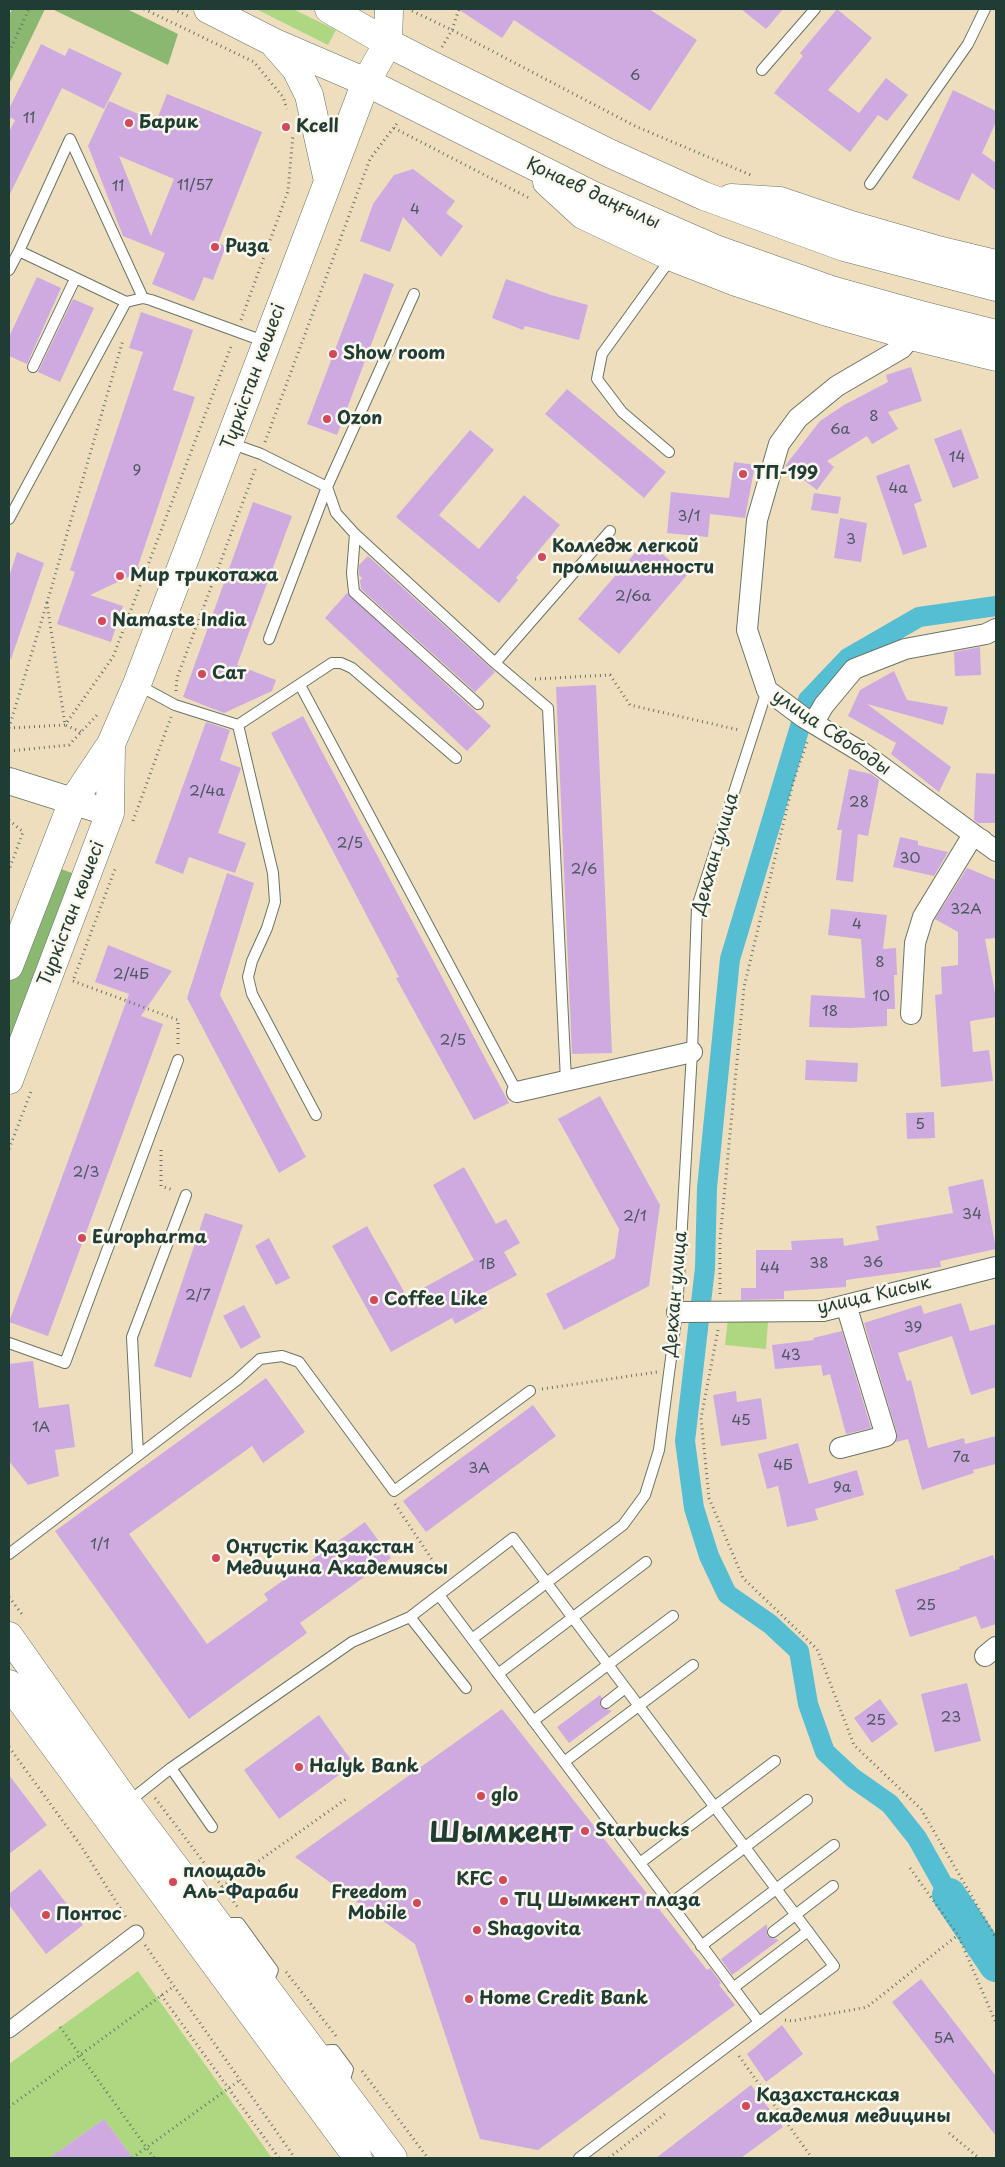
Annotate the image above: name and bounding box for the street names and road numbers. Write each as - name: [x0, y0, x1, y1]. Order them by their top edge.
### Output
- street label: Қонаев даңғылы: [523, 154, 663, 234]
- street label: Түркістан көшесі: [218, 301, 290, 453]
- street label: улица Свободы: [768, 685, 894, 781]
- street label: Декхан улица: [688, 791, 744, 917]
- street label: Түркістан көшесі: [34, 838, 110, 990]
- street label: Декхан улица: [660, 1230, 692, 1358]
- street label: улица Кисык: [815, 1272, 933, 1320]

